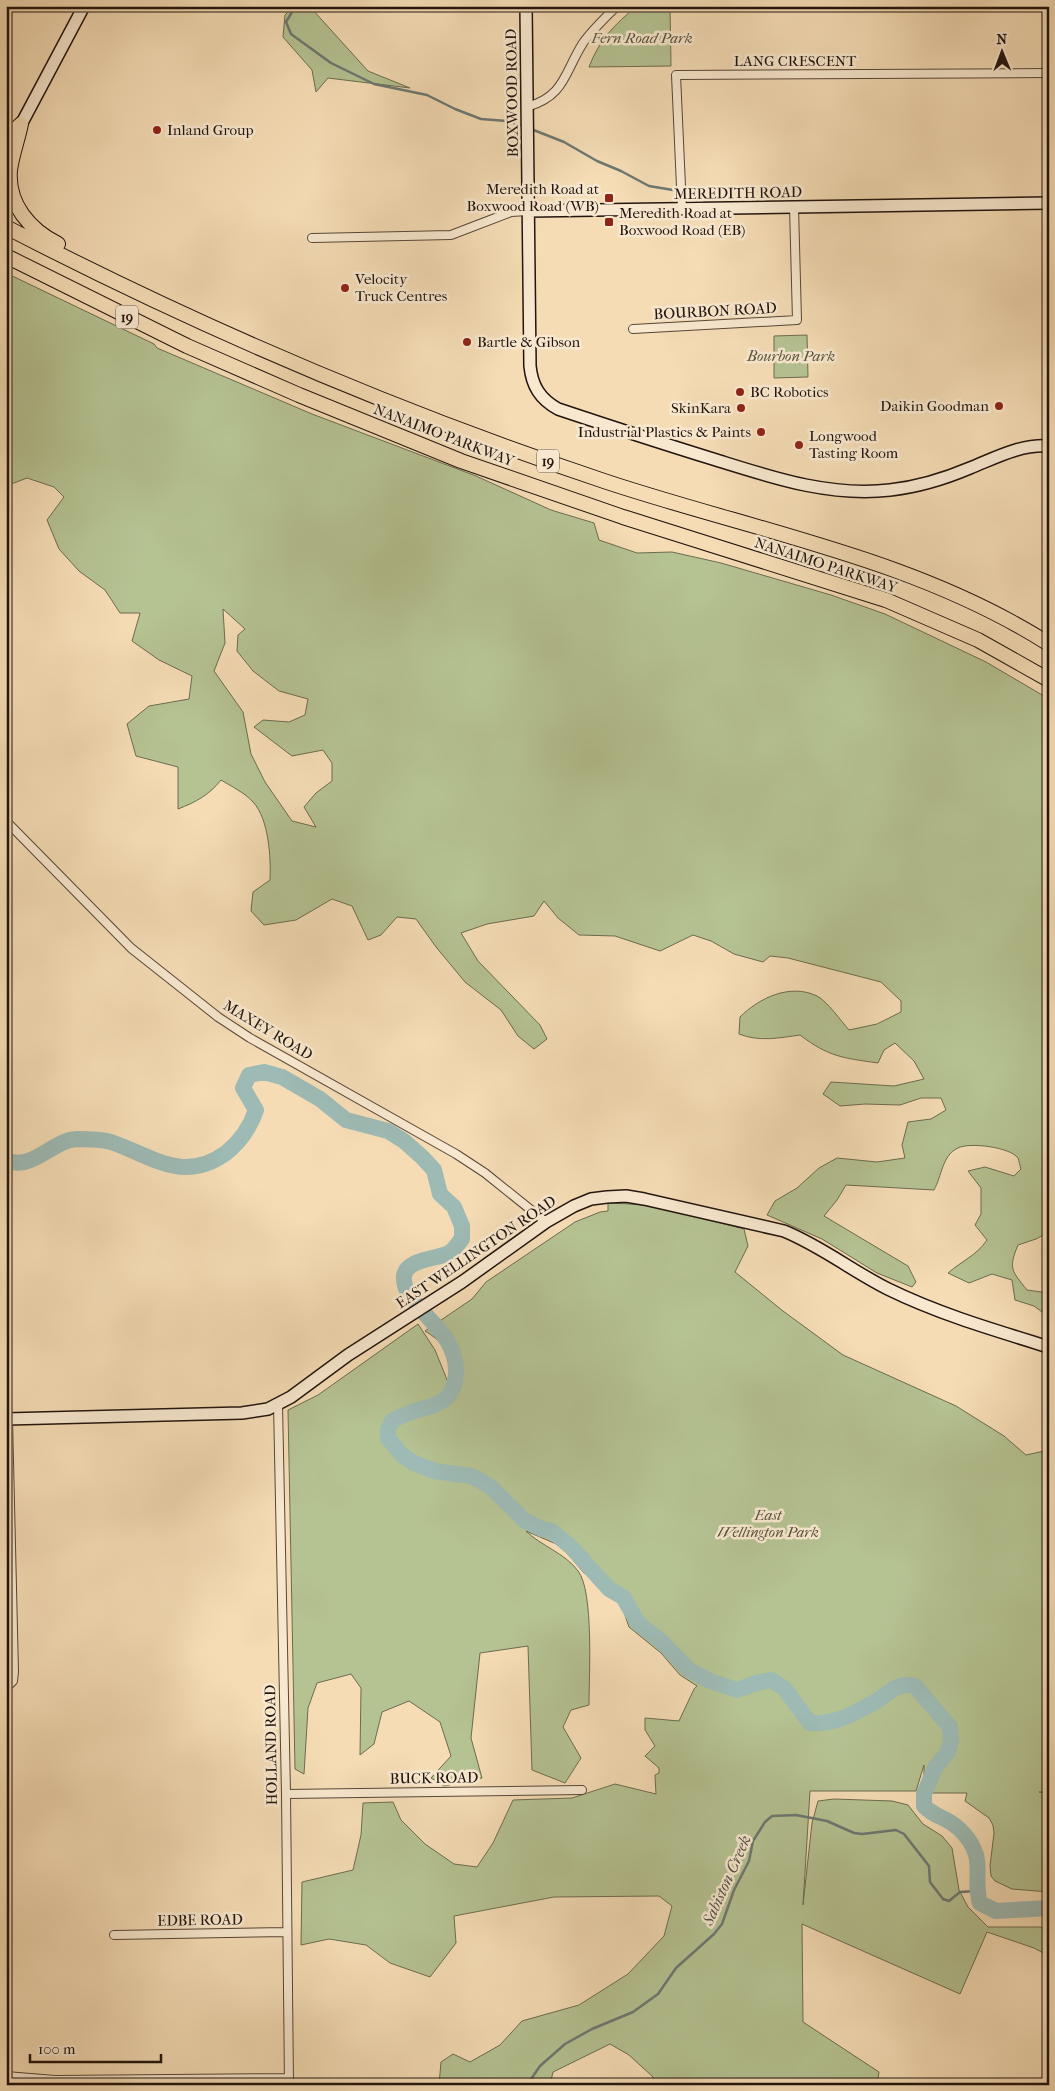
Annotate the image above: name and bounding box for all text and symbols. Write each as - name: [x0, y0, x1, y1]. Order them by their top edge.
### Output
- street label: BOXWOOD ROAD: [502, 28, 522, 158]
- north arrow: [978, 28, 1028, 78]
- park label: Fern Road Park: [590, 29, 693, 47]
- text: N: [996, 31, 1008, 48]
- street label: LANG CRESCENT: [734, 52, 857, 70]
- place label: Inland Group: [167, 121, 254, 139]
- marker: Inland Group: [151, 124, 163, 136]
- place label: Meredith Road at Boxwood Road (WB): [467, 180, 600, 215]
- street label: MEREDITH ROAD: [674, 183, 802, 203]
- marker: Meredith Road at Boxwood Road (WB): [603, 192, 615, 204]
- place label: Meredith Road at Boxwood Road (EB): [619, 204, 745, 239]
- marker: Meredith Road at Boxwood Road (EB): [603, 216, 615, 228]
- place label: Velocity Truck Centres: [354, 270, 448, 305]
- marker: Velocity Truck Centres: [339, 282, 351, 294]
- street label: BOURBON ROAD: [653, 299, 777, 323]
- road number: 19: [116, 306, 138, 328]
- place label: Bartle & Gibson: [477, 333, 581, 351]
- marker: Bartle & Gibson: [461, 336, 473, 348]
- park label: Bourbon Park: [746, 347, 835, 365]
- place label: BC Robotics: [750, 383, 829, 401]
- marker: BC Robotics: [734, 386, 746, 398]
- place label: Daikin Goodman: [880, 397, 989, 415]
- place label: SkinKara: [671, 399, 732, 417]
- street label: NANAIMO PARKWAY: [371, 400, 518, 470]
- marker: Daikin Goodman: [993, 400, 1005, 412]
- marker: SkinKara: [735, 402, 747, 414]
- place label: Industrial Plastics & Paints: [578, 423, 751, 441]
- marker: Industrial Plastics & Paints: [755, 426, 767, 438]
- place label: Longwood Tasting Room: [809, 427, 899, 462]
- marker: Longwood Tasting Room: [793, 439, 805, 451]
- road number: 19: [537, 450, 559, 472]
- street label: NANAIMO PARKWAY: [752, 533, 900, 597]
- street label: MAXEY ROAD: [220, 996, 316, 1064]
- street label: EAST WELLINGTON ROAD: [393, 1192, 559, 1312]
- park label: East Wellington Park: [717, 1506, 819, 1541]
- street label: HOLLAND ROAD: [261, 1685, 281, 1805]
- street label: BUCK ROAD: [390, 1768, 478, 1788]
- water label: Sabiston Creek: [698, 1832, 755, 1929]
- street label: EDBE ROAD: [157, 1910, 243, 1930]
- scale bar: [30, 2031, 161, 2063]
- text: 100 m: [38, 2040, 76, 2058]

